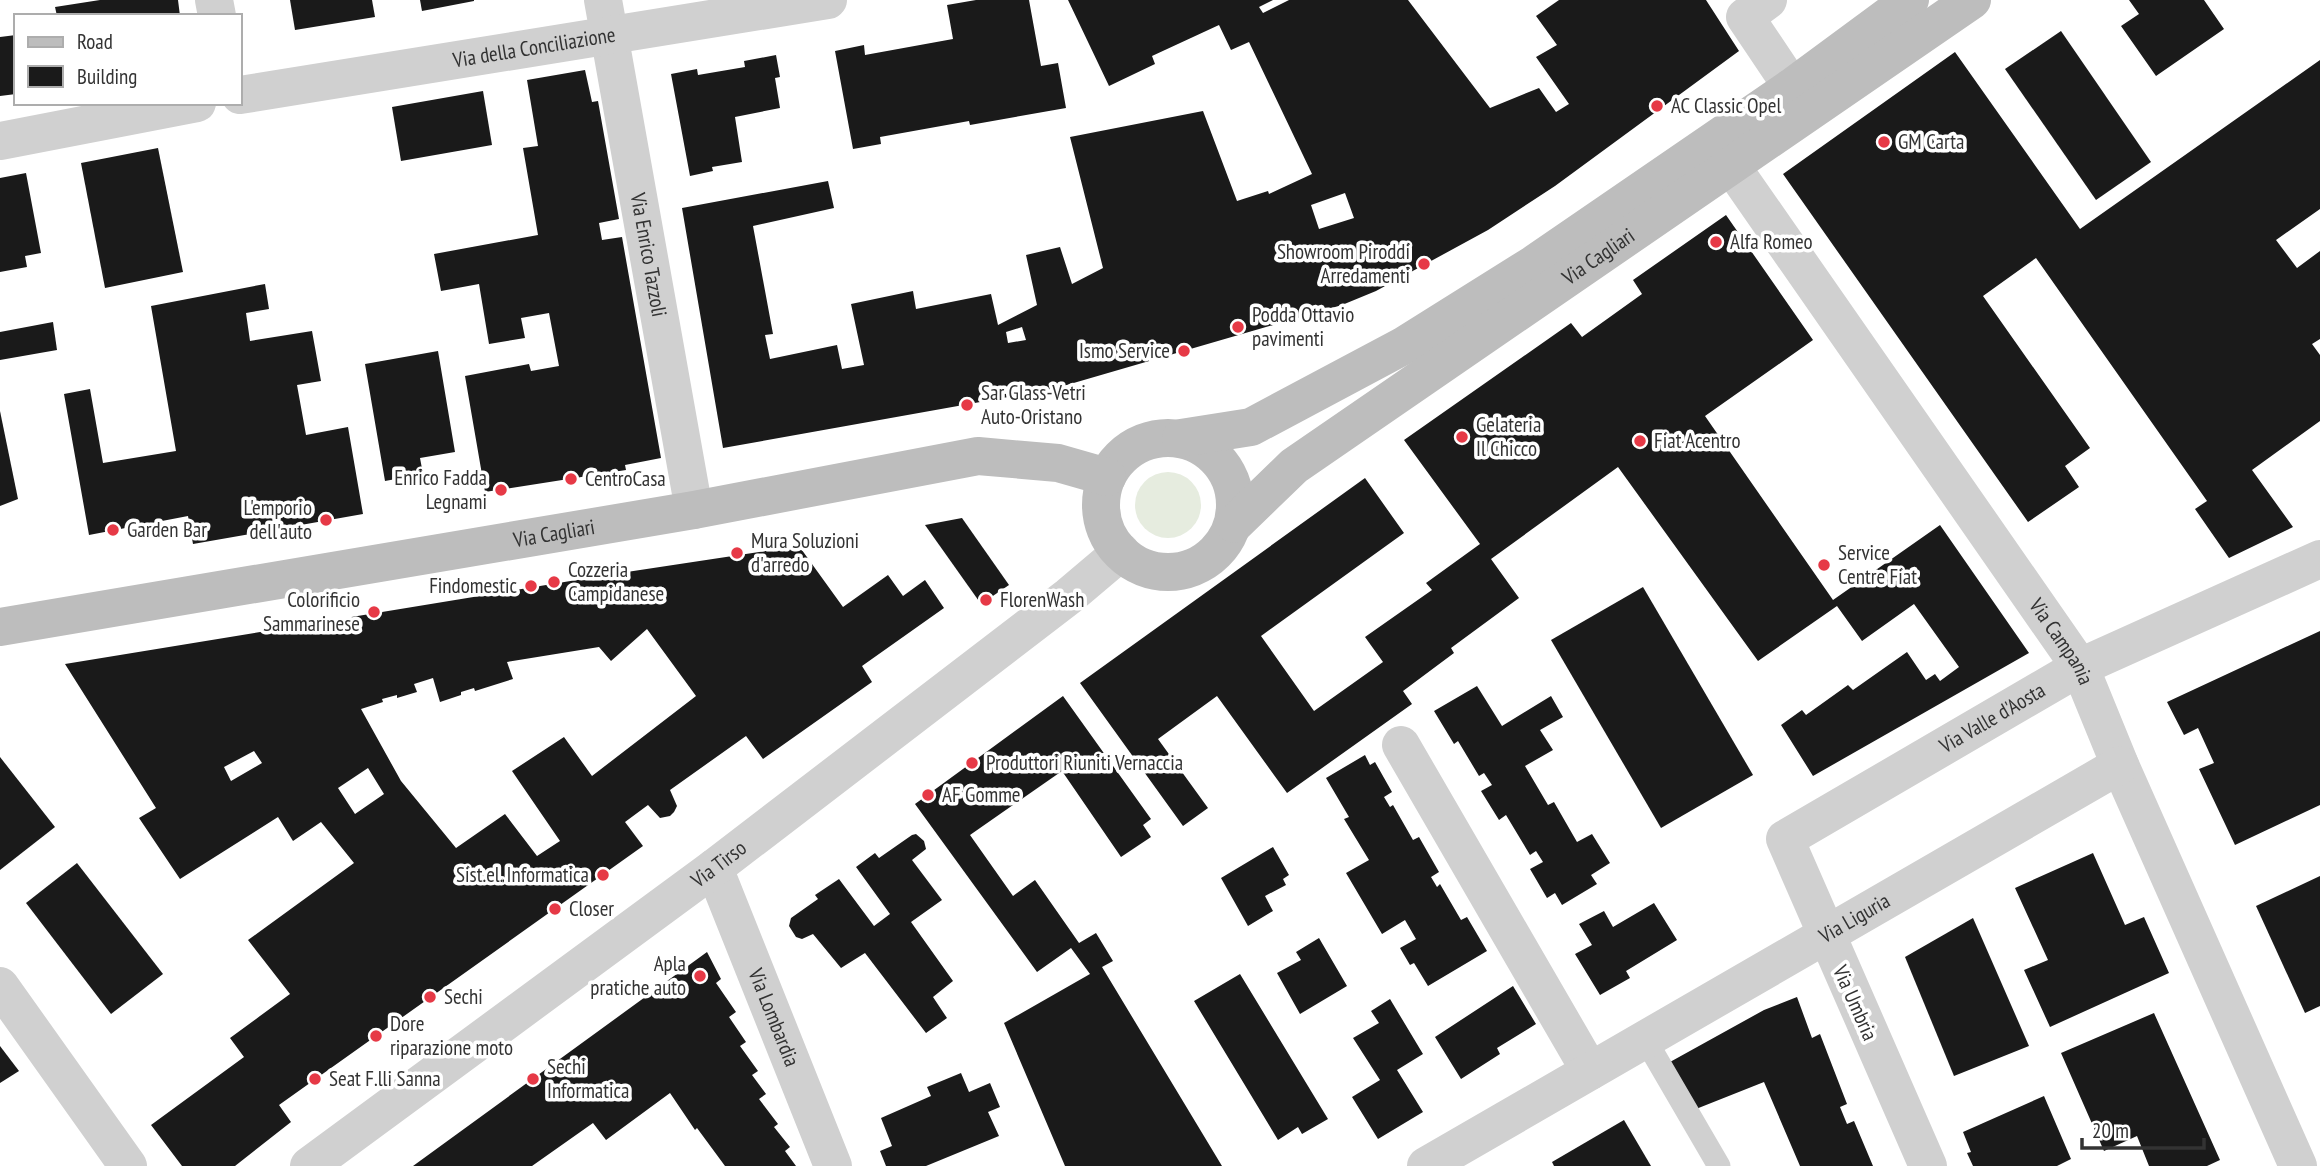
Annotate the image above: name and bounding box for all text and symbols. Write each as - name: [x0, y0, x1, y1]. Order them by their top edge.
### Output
- legend: [14, 14, 242, 105]
- street label: Via della Conciliazione: [450, 21, 617, 74]
- text: Road: [77, 28, 113, 55]
- text: Building: [77, 63, 137, 90]
- place label: AC Classic Opel: [1671, 92, 1781, 119]
- marker: AC Classic Opel: [1649, 98, 1665, 114]
- place label: GM Carta: [1898, 128, 1964, 155]
- marker: GM Carta: [1876, 134, 1892, 150]
- street label: Via Enrico Tazzoli: [625, 190, 673, 319]
- street label: Via Cagliari: [1556, 222, 1640, 291]
- place label: Alfa Romeo: [1730, 228, 1813, 255]
- marker: Alfa Romeo: [1708, 234, 1724, 250]
- place label: Showroom Piroddi Arredamenti: [1277, 238, 1410, 289]
- marker: Showroom Piroddi Arredamenti: [1416, 256, 1432, 272]
- place label: Podda Ottavio pavimenti: [1252, 301, 1354, 352]
- marker: Podda Ottavio pavimenti: [1230, 319, 1246, 335]
- place label: Ismo Service: [1079, 337, 1170, 364]
- marker: Ismo Service: [1176, 343, 1192, 359]
- place label: Sar Glass-Vetri Auto-Oristano: [981, 379, 1086, 430]
- marker: Sar Glass-Vetri Auto-Oristano: [959, 397, 975, 413]
- place label: Gelateria Il Chicco: [1476, 411, 1541, 462]
- place label: Fiat Acentro: [1654, 427, 1741, 454]
- marker: Gelateria Il Chicco: [1454, 429, 1470, 445]
- marker: Fiat Acentro: [1632, 433, 1648, 449]
- place label: Enrico Fadda Legnami: [394, 464, 487, 515]
- place label: CentroCasa: [585, 465, 666, 492]
- marker: CentroCasa: [563, 471, 579, 487]
- marker: Enrico Fadda Legnami: [493, 482, 509, 498]
- place label: L'emporio dell'auto: [243, 494, 312, 545]
- marker: L'emporio dell'auto: [318, 512, 334, 528]
- street label: Via Cagliari: [510, 513, 597, 553]
- place label: Garden Bar: [127, 516, 207, 543]
- marker: Garden Bar: [105, 522, 121, 538]
- place label: Mura Soluzioni d'arredo: [751, 527, 859, 578]
- place label: Service Centre Fiat: [1838, 539, 1917, 590]
- marker: Mura Soluzioni d'arredo: [729, 545, 745, 561]
- place label: Cozzeria Campidanese: [568, 556, 664, 607]
- marker: Service Centre Fiat: [1816, 557, 1832, 573]
- place label: Findomestic: [429, 572, 518, 599]
- marker: Cozzeria Campidanese: [546, 574, 562, 590]
- marker: Findomestic: [523, 578, 539, 594]
- place label: Colorificio Sammarinese: [263, 586, 360, 637]
- place label: FlorenWash: [1000, 586, 1084, 613]
- marker: FlorenWash: [978, 592, 994, 608]
- street label: Via Campania: [2023, 592, 2100, 689]
- marker: Colorificio Sammarinese: [366, 604, 382, 620]
- street label: Via Valle d'Aosta: [1934, 676, 2050, 759]
- place label: Produttori Riuniti Vernaccia: [986, 749, 1183, 776]
- marker: Produttori Riuniti Vernaccia: [964, 755, 980, 771]
- place label: AF Gomme: [942, 781, 1020, 808]
- marker: AF Gomme: [920, 787, 936, 803]
- street label: Via Tirso: [685, 834, 752, 894]
- place label: Sist.el. Informatica: [456, 861, 589, 888]
- marker: Sist.el. Informatica: [595, 867, 611, 883]
- street label: Via Liguria: [1813, 887, 1895, 949]
- place label: Closer: [569, 895, 614, 922]
- marker: Closer: [547, 901, 563, 917]
- place label: Apla pratiche auto: [590, 950, 686, 1001]
- street label: Via Umbria: [1827, 960, 1884, 1045]
- street label: Via Lombardia: [742, 964, 806, 1070]
- marker: Apla pratiche auto: [692, 968, 708, 984]
- place label: Sechi: [444, 983, 483, 1010]
- marker: Sechi: [422, 989, 438, 1005]
- place label: Dore riparazione moto: [390, 1010, 513, 1061]
- marker: Dore riparazione moto: [368, 1028, 384, 1044]
- place label: Sechi Informatica: [547, 1053, 629, 1104]
- place label: Seat F.lli Sanna: [329, 1065, 441, 1092]
- marker: Seat F.lli Sanna: [307, 1071, 323, 1087]
- marker: Sechi Informatica: [525, 1071, 541, 1087]
- scale bar: [2082, 1106, 2204, 1150]
- text: 20 m: [2092, 1117, 2129, 1144]

